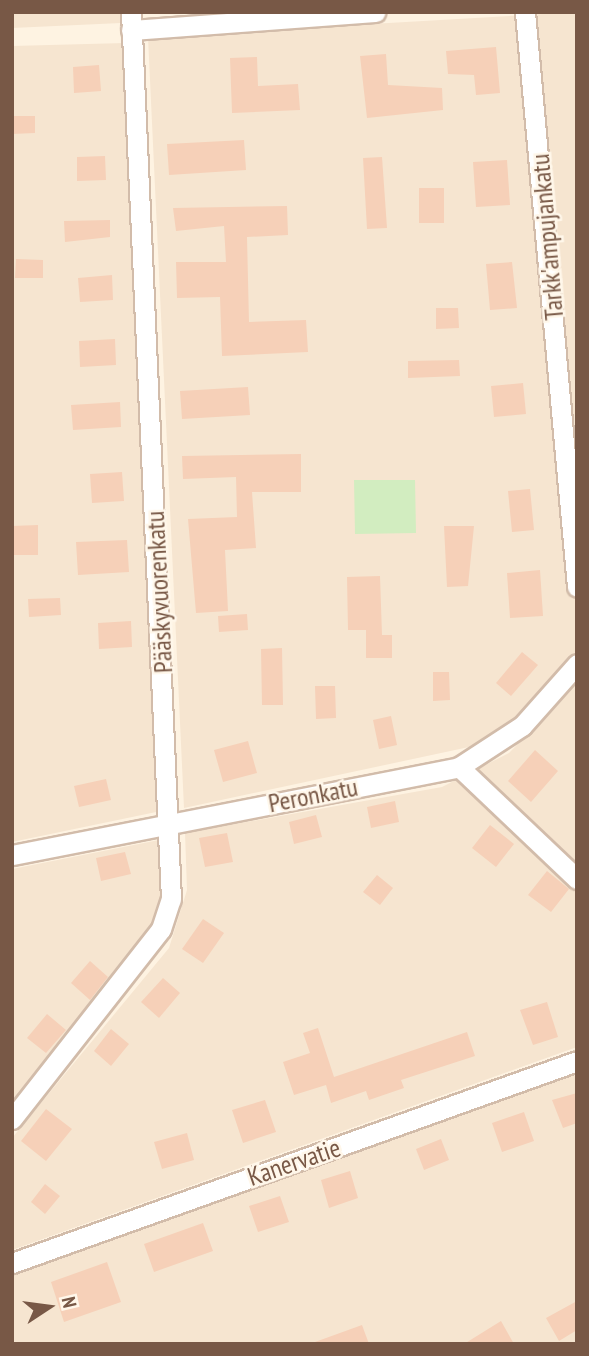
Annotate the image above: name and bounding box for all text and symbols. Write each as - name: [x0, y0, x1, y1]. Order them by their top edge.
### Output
- street label: Tarkk'ampujankatu: [524, 153, 570, 321]
- street label: Pääskyvuorenkatu: [139, 510, 179, 674]
- street label: Peronkatu: [266, 771, 360, 819]
- street label: Kanervatie: [244, 1132, 344, 1192]
- north arrow: [14, 1272, 84, 1342]
- text: N: [57, 1295, 82, 1310]

